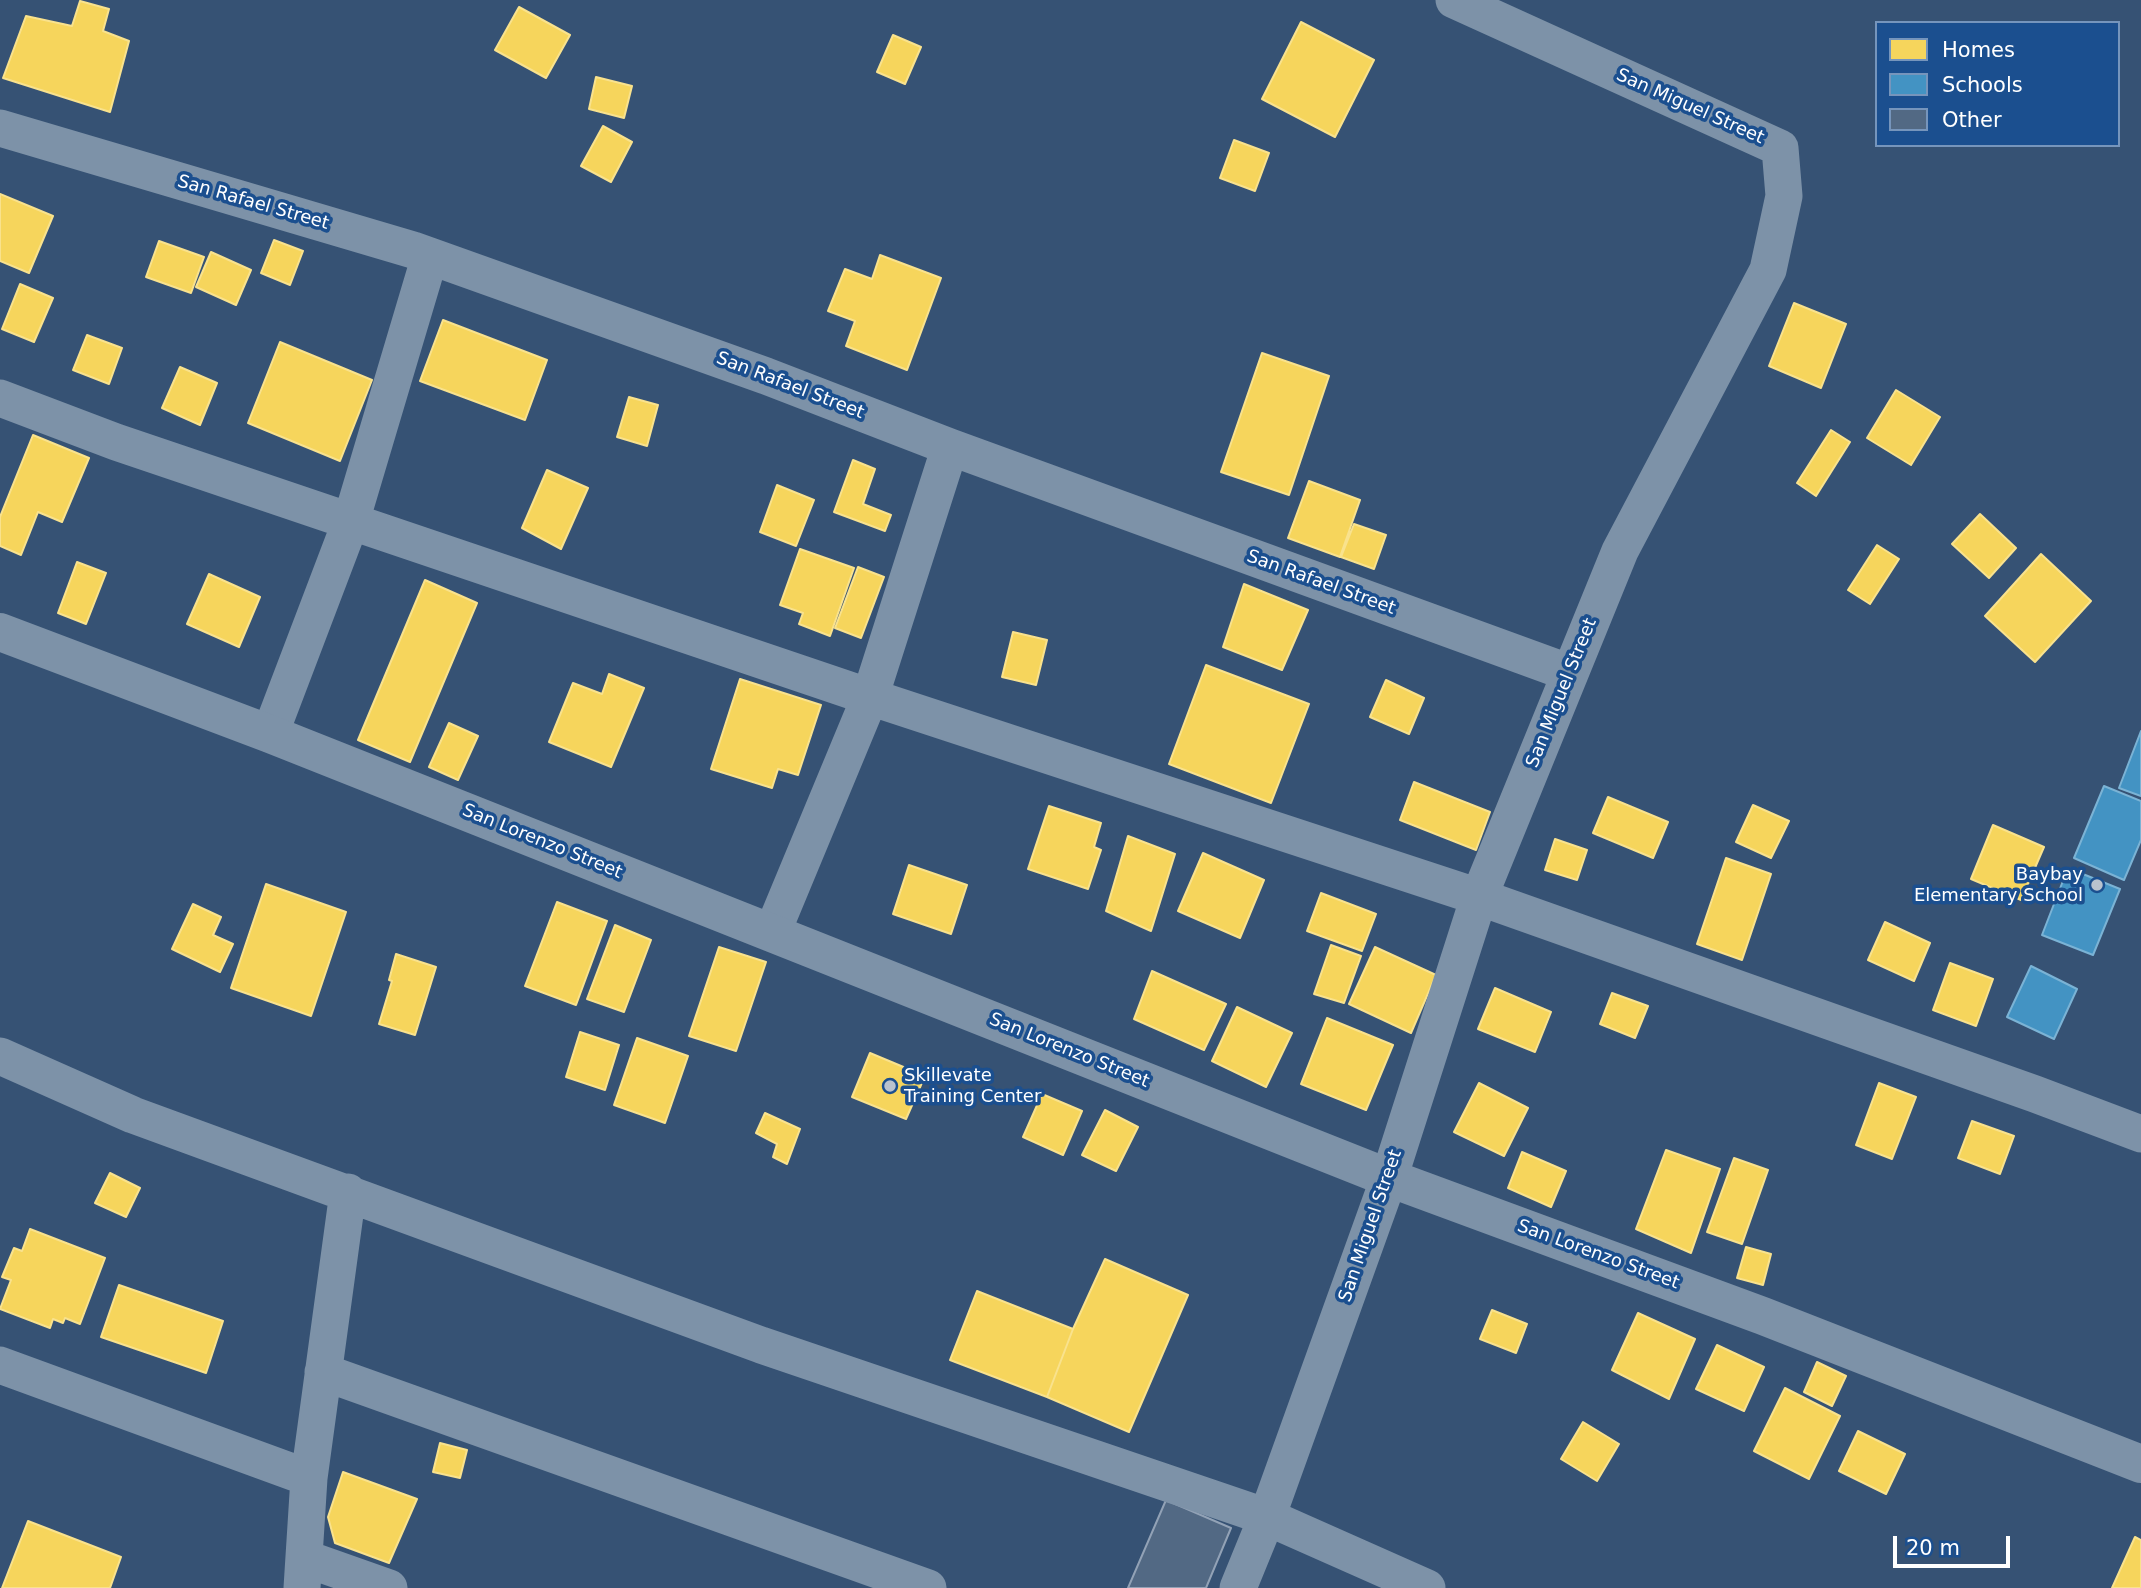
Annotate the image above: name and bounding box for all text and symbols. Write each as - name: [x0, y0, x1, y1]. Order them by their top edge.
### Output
- legend: [1875, 21, 2120, 147]
- text: Homes: [1942, 38, 2015, 62]
- street label: San Miguel Street: [1613, 65, 1767, 149]
- text: Schools: [1942, 73, 2023, 97]
- text: Other: [1942, 108, 2002, 132]
- street label: San Rafael Street: [175, 171, 331, 235]
- street label: San Rafael Street: [713, 348, 867, 424]
- street label: San Rafael Street: [1244, 546, 1398, 620]
- street label: San Miguel Street: [1522, 615, 1602, 771]
- street label: San Lorenzo Street: [459, 800, 625, 884]
- place label: Baybay Elementary School: [1914, 864, 2083, 906]
- marker: Baybay Elementary School: [2089, 877, 2105, 893]
- street label: San Lorenzo Street: [986, 1009, 1152, 1093]
- place label: Skillevate Training Center: [904, 1065, 1041, 1108]
- marker: Skillevate Training Center: [882, 1078, 898, 1094]
- street label: San Miguel Street: [1335, 1147, 1407, 1305]
- street label: San Lorenzo Street: [1514, 1216, 1682, 1294]
- scale bar: [1896, 1522, 2013, 1566]
- text: 20 m: [1906, 1536, 1960, 1560]

